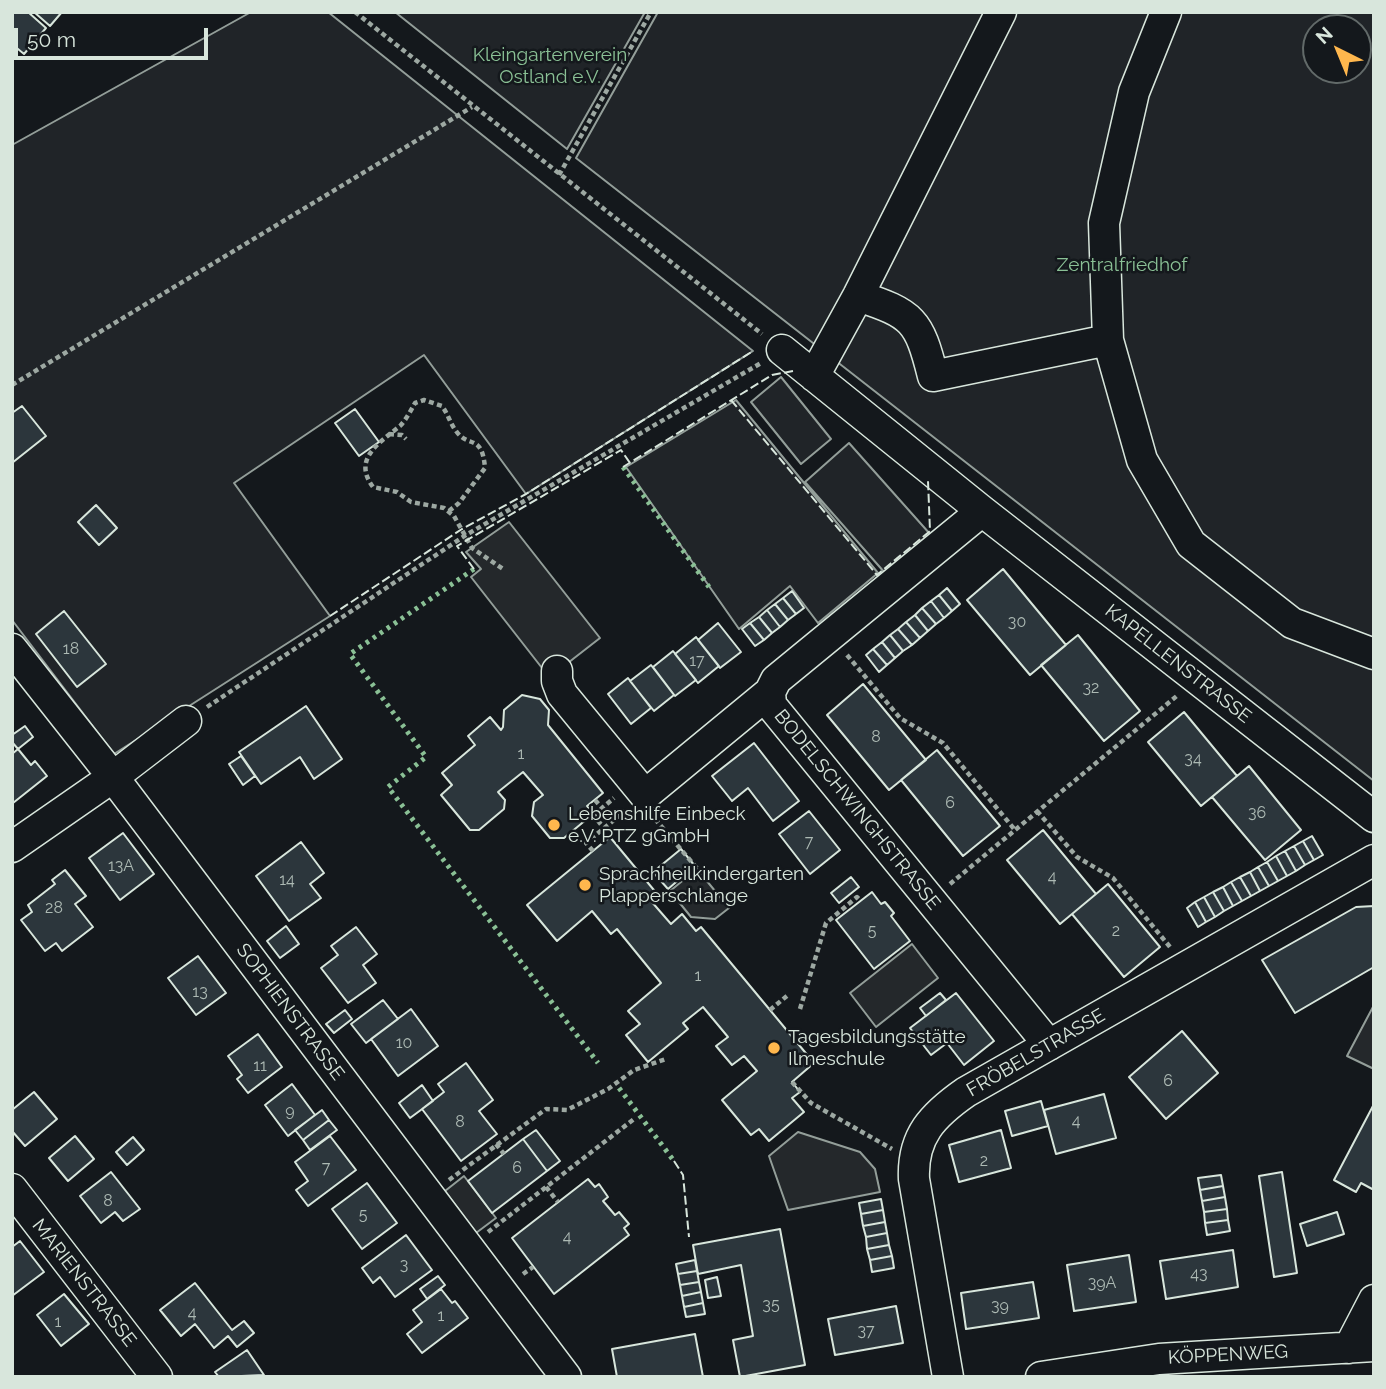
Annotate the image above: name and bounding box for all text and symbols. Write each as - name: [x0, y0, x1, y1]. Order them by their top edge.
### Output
- scale bar: [18, 14, 212, 58]
- north arrow: [1302, 14, 1372, 84]
- text: N: [1311, 22, 1337, 48]
- text: 50 m: [27, 27, 76, 52]
- park label: Kleingartenverein Ostland e.V.: [473, 44, 627, 88]
- park label: Zentralfriedhof: [1057, 254, 1187, 276]
- street label: KAPELLENSTRASSE: [1100, 600, 1256, 728]
- house number: 30: [1008, 612, 1026, 632]
- house number: 18: [63, 639, 79, 659]
- house number: 17: [689, 651, 705, 671]
- house number: 32: [1083, 678, 1099, 698]
- street label: BODELSCHWINGHSTRASSE: [769, 705, 945, 915]
- house number: 8: [871, 727, 881, 747]
- house number: 1: [518, 744, 524, 764]
- house number: 34: [1184, 749, 1202, 769]
- house number: 6: [945, 793, 955, 813]
- place label: Lebenshilfe Einbeck e.V. PTZ gGmbH: [568, 803, 746, 847]
- house number: 36: [1248, 803, 1266, 823]
- marker: Lebenshilfe Einbeck e.V. PTZ gGmbH: [546, 817, 562, 833]
- house number: 7: [805, 832, 813, 852]
- house number: 13A: [108, 856, 134, 876]
- place label: Sprachheilkindergarten Plapperschlange: [599, 863, 804, 907]
- house number: 4: [1048, 867, 1056, 887]
- house number: 14: [279, 870, 295, 890]
- marker: Sprachheilkindergarten Plapperschlange: [577, 877, 593, 893]
- house number: 28: [45, 898, 63, 918]
- house number: 5: [868, 921, 876, 941]
- house number: 2: [1112, 921, 1120, 941]
- street label: SOPHIENSTRASSE: [231, 939, 349, 1085]
- house number: 1: [695, 966, 701, 986]
- house number: 13: [192, 982, 208, 1002]
- street label: FRÖBELSTRASSE: [963, 1004, 1109, 1102]
- place label: Tagesbildungsstätte Ilmeschule: [788, 1026, 966, 1070]
- house number: 10: [396, 1033, 412, 1053]
- marker: Tagesbildungsstätte Ilmeschule: [766, 1040, 782, 1056]
- house number: 11: [253, 1056, 267, 1076]
- house number: 6: [1163, 1071, 1173, 1091]
- house number: 9: [285, 1101, 295, 1121]
- house number: 4: [1072, 1111, 1080, 1131]
- house number: 8: [455, 1112, 465, 1132]
- house number: 2: [980, 1151, 988, 1171]
- house number: 7: [322, 1158, 330, 1178]
- house number: 6: [512, 1158, 522, 1178]
- house number: 8: [103, 1191, 113, 1211]
- house number: 5: [359, 1205, 367, 1225]
- street label: MARIENSTRASSE: [27, 1215, 141, 1351]
- house number: 4: [563, 1227, 571, 1247]
- house number: 3: [400, 1255, 408, 1275]
- house number: 43: [1190, 1264, 1208, 1284]
- house number: 39A: [1088, 1273, 1116, 1293]
- house number: 35: [762, 1295, 780, 1315]
- house number: 39: [991, 1296, 1009, 1316]
- house number: 4: [188, 1303, 196, 1323]
- house number: 1: [438, 1306, 444, 1326]
- house number: 1: [55, 1312, 61, 1332]
- house number: 37: [857, 1321, 875, 1341]
- street label: KÖPPENWEG: [1167, 1340, 1289, 1370]

